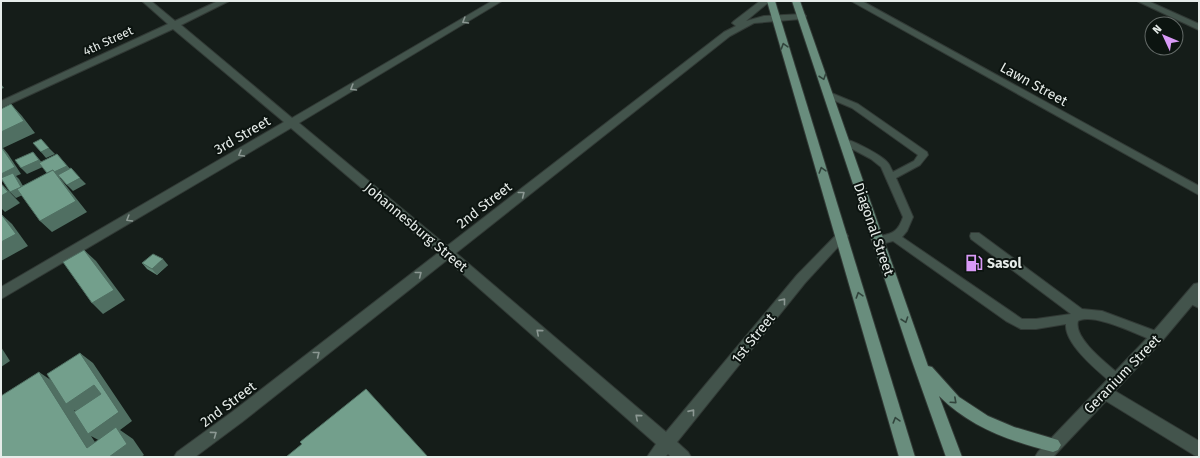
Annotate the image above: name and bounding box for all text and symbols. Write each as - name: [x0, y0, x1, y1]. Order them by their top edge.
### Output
- one-way arrow: [462, 16, 469, 24]
- north arrow: [1144, 16, 1184, 56]
- text: N: [1150, 22, 1164, 37]
- street label: 4th Street: [81, 23, 136, 59]
- one-way arrow: [780, 43, 789, 50]
- street label: Lawn Street: [997, 59, 1071, 110]
- one-way arrow: [818, 74, 826, 81]
- one-way arrow: [350, 83, 357, 90]
- street label: 3rd Street: [211, 112, 274, 158]
- one-way arrow: [238, 149, 245, 156]
- one-way arrow: [818, 167, 827, 174]
- street label: 2nd Street: [453, 178, 516, 232]
- street label: Johannesburg Street: [361, 179, 471, 276]
- street label: Diagonal Street: [850, 180, 898, 279]
- one-way arrow: [517, 192, 524, 199]
- one-way arrow: [126, 215, 133, 222]
- fuel station icon: Sasol: [964, 253, 984, 273]
- place label: Sasol: [987, 255, 1022, 272]
- one-way arrow: [415, 272, 422, 279]
- one-way arrow: [855, 292, 864, 299]
- one-way arrow: [779, 298, 786, 305]
- street label: 1st Street: [728, 309, 779, 367]
- one-way arrow: [900, 316, 909, 323]
- one-way arrow: [537, 330, 544, 337]
- street label: Geranium Street: [1080, 331, 1165, 417]
- one-way arrow: [312, 352, 319, 359]
- street label: 2nd Street: [197, 377, 260, 431]
- one-way arrow: [949, 396, 957, 404]
- one-way arrow: [688, 409, 695, 417]
- one-way arrow: [635, 414, 643, 421]
- one-way arrow: [892, 416, 901, 423]
- one-way arrow: [209, 432, 216, 439]

